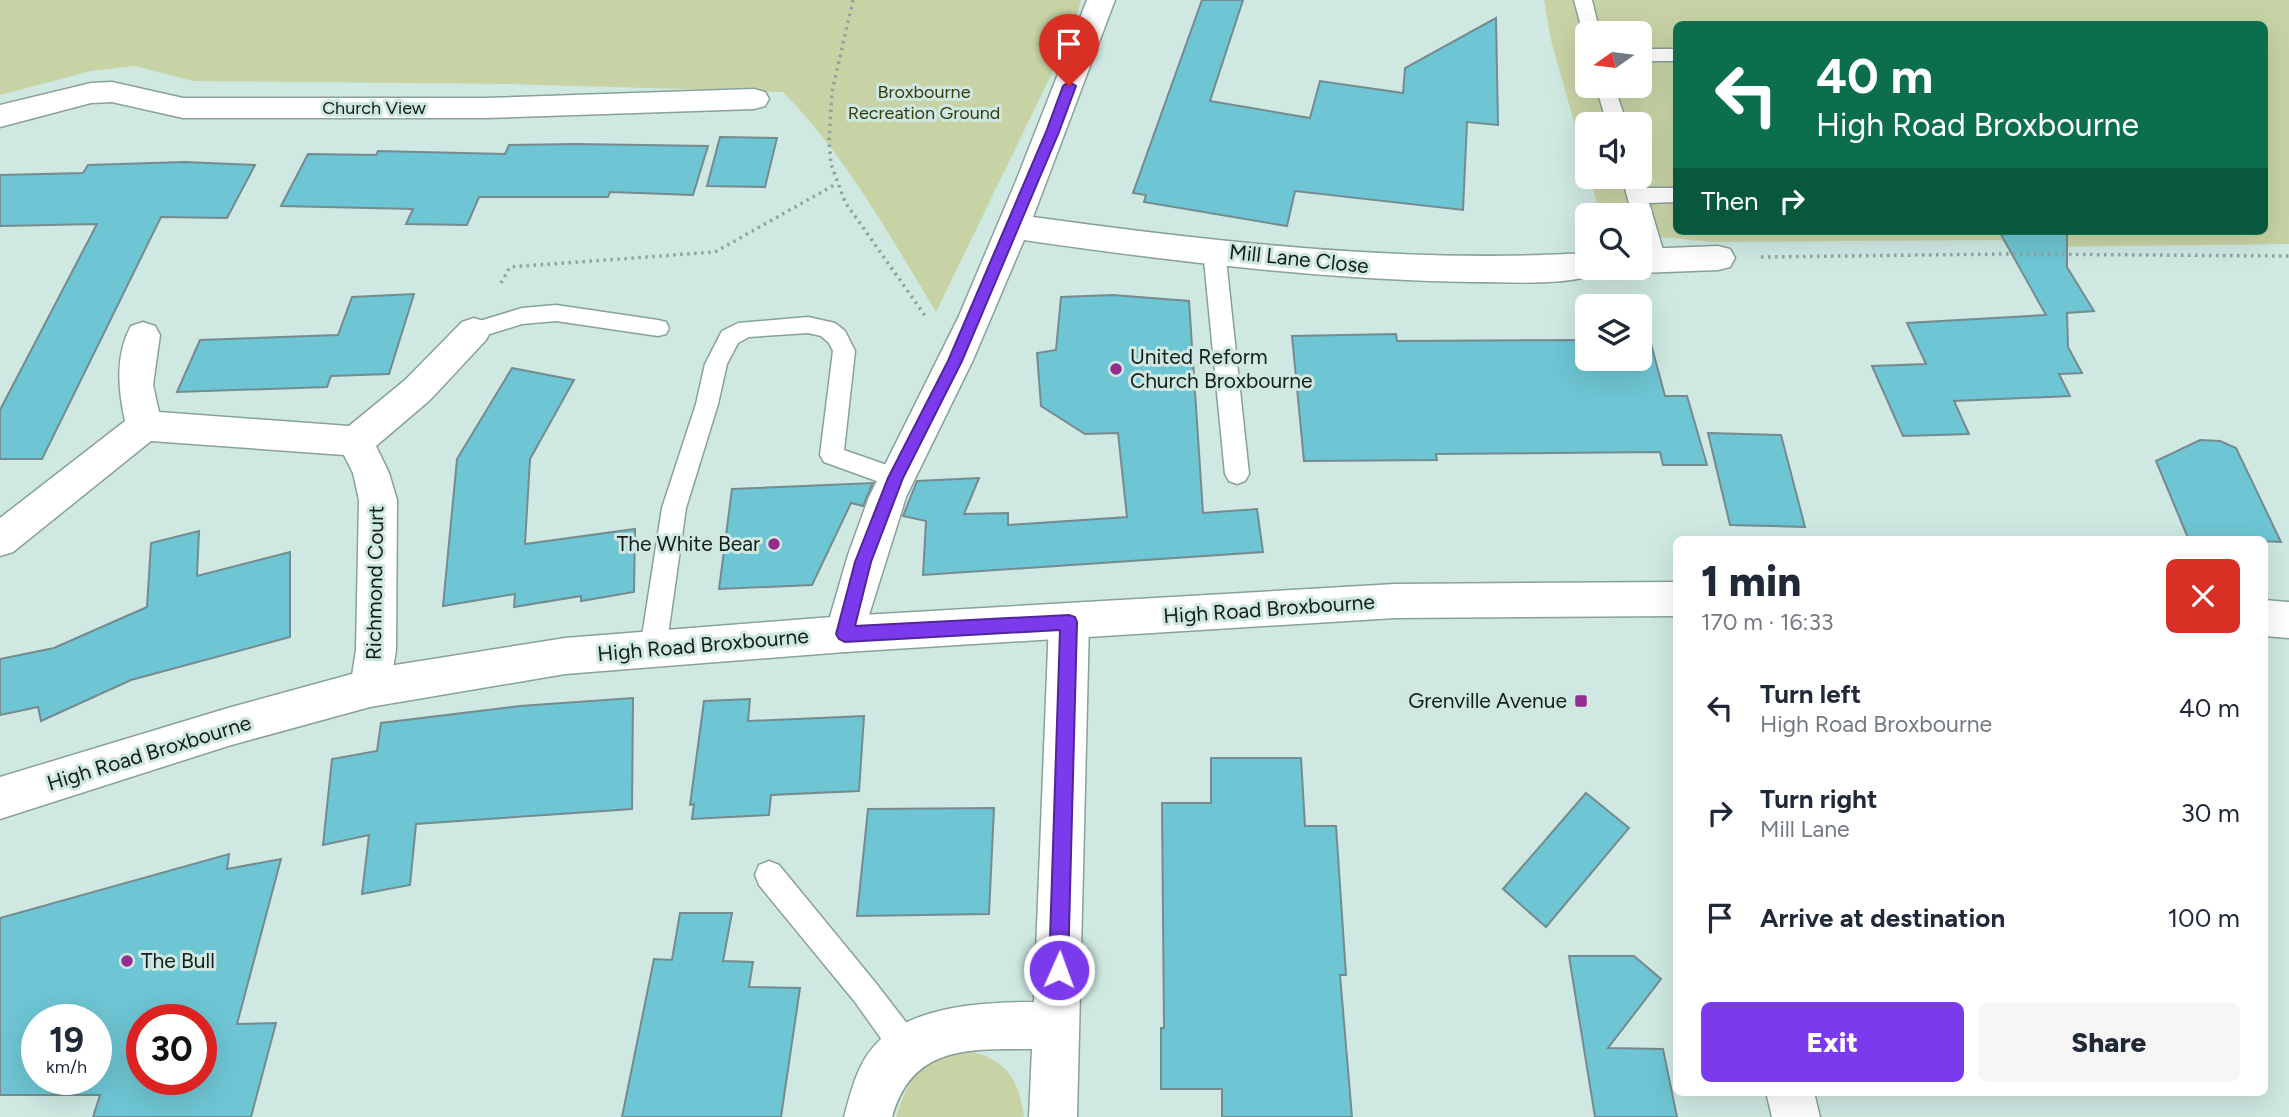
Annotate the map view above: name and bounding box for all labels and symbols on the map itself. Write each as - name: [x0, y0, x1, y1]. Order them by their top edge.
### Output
- pin: [1039, 14, 1099, 86]
- north arrow: [1575, 21, 1652, 98]
- park label: Broxbourne Recreation Ground: [848, 81, 1000, 124]
- street label: Church View: [322, 97, 426, 119]
- street label: Mill Lane Close: [1228, 239, 1370, 278]
- place label: United Reform Church Broxbourne: [1130, 344, 1312, 393]
- marker: United Reform Church Broxbourne: [1108, 361, 1124, 377]
- street label: Richmond Court: [361, 506, 388, 660]
- place label: The White Bear: [617, 531, 760, 556]
- marker: The White Bear: [766, 536, 782, 552]
- street label: High Road Broxbourne: [1162, 589, 1376, 628]
- street label: High Road Broxbourne: [596, 623, 810, 666]
- place label: Grenville Avenue: [1408, 688, 1567, 713]
- marker: Grenville Avenue: [1573, 693, 1589, 709]
- street label: High Road Broxbourne: [44, 710, 254, 795]
- position arrow: [1022, 933, 1096, 1007]
- place label: The Bull: [141, 948, 215, 973]
- marker: The Bull: [119, 953, 135, 969]
- speed limit sign: 30: [126, 1004, 217, 1095]

